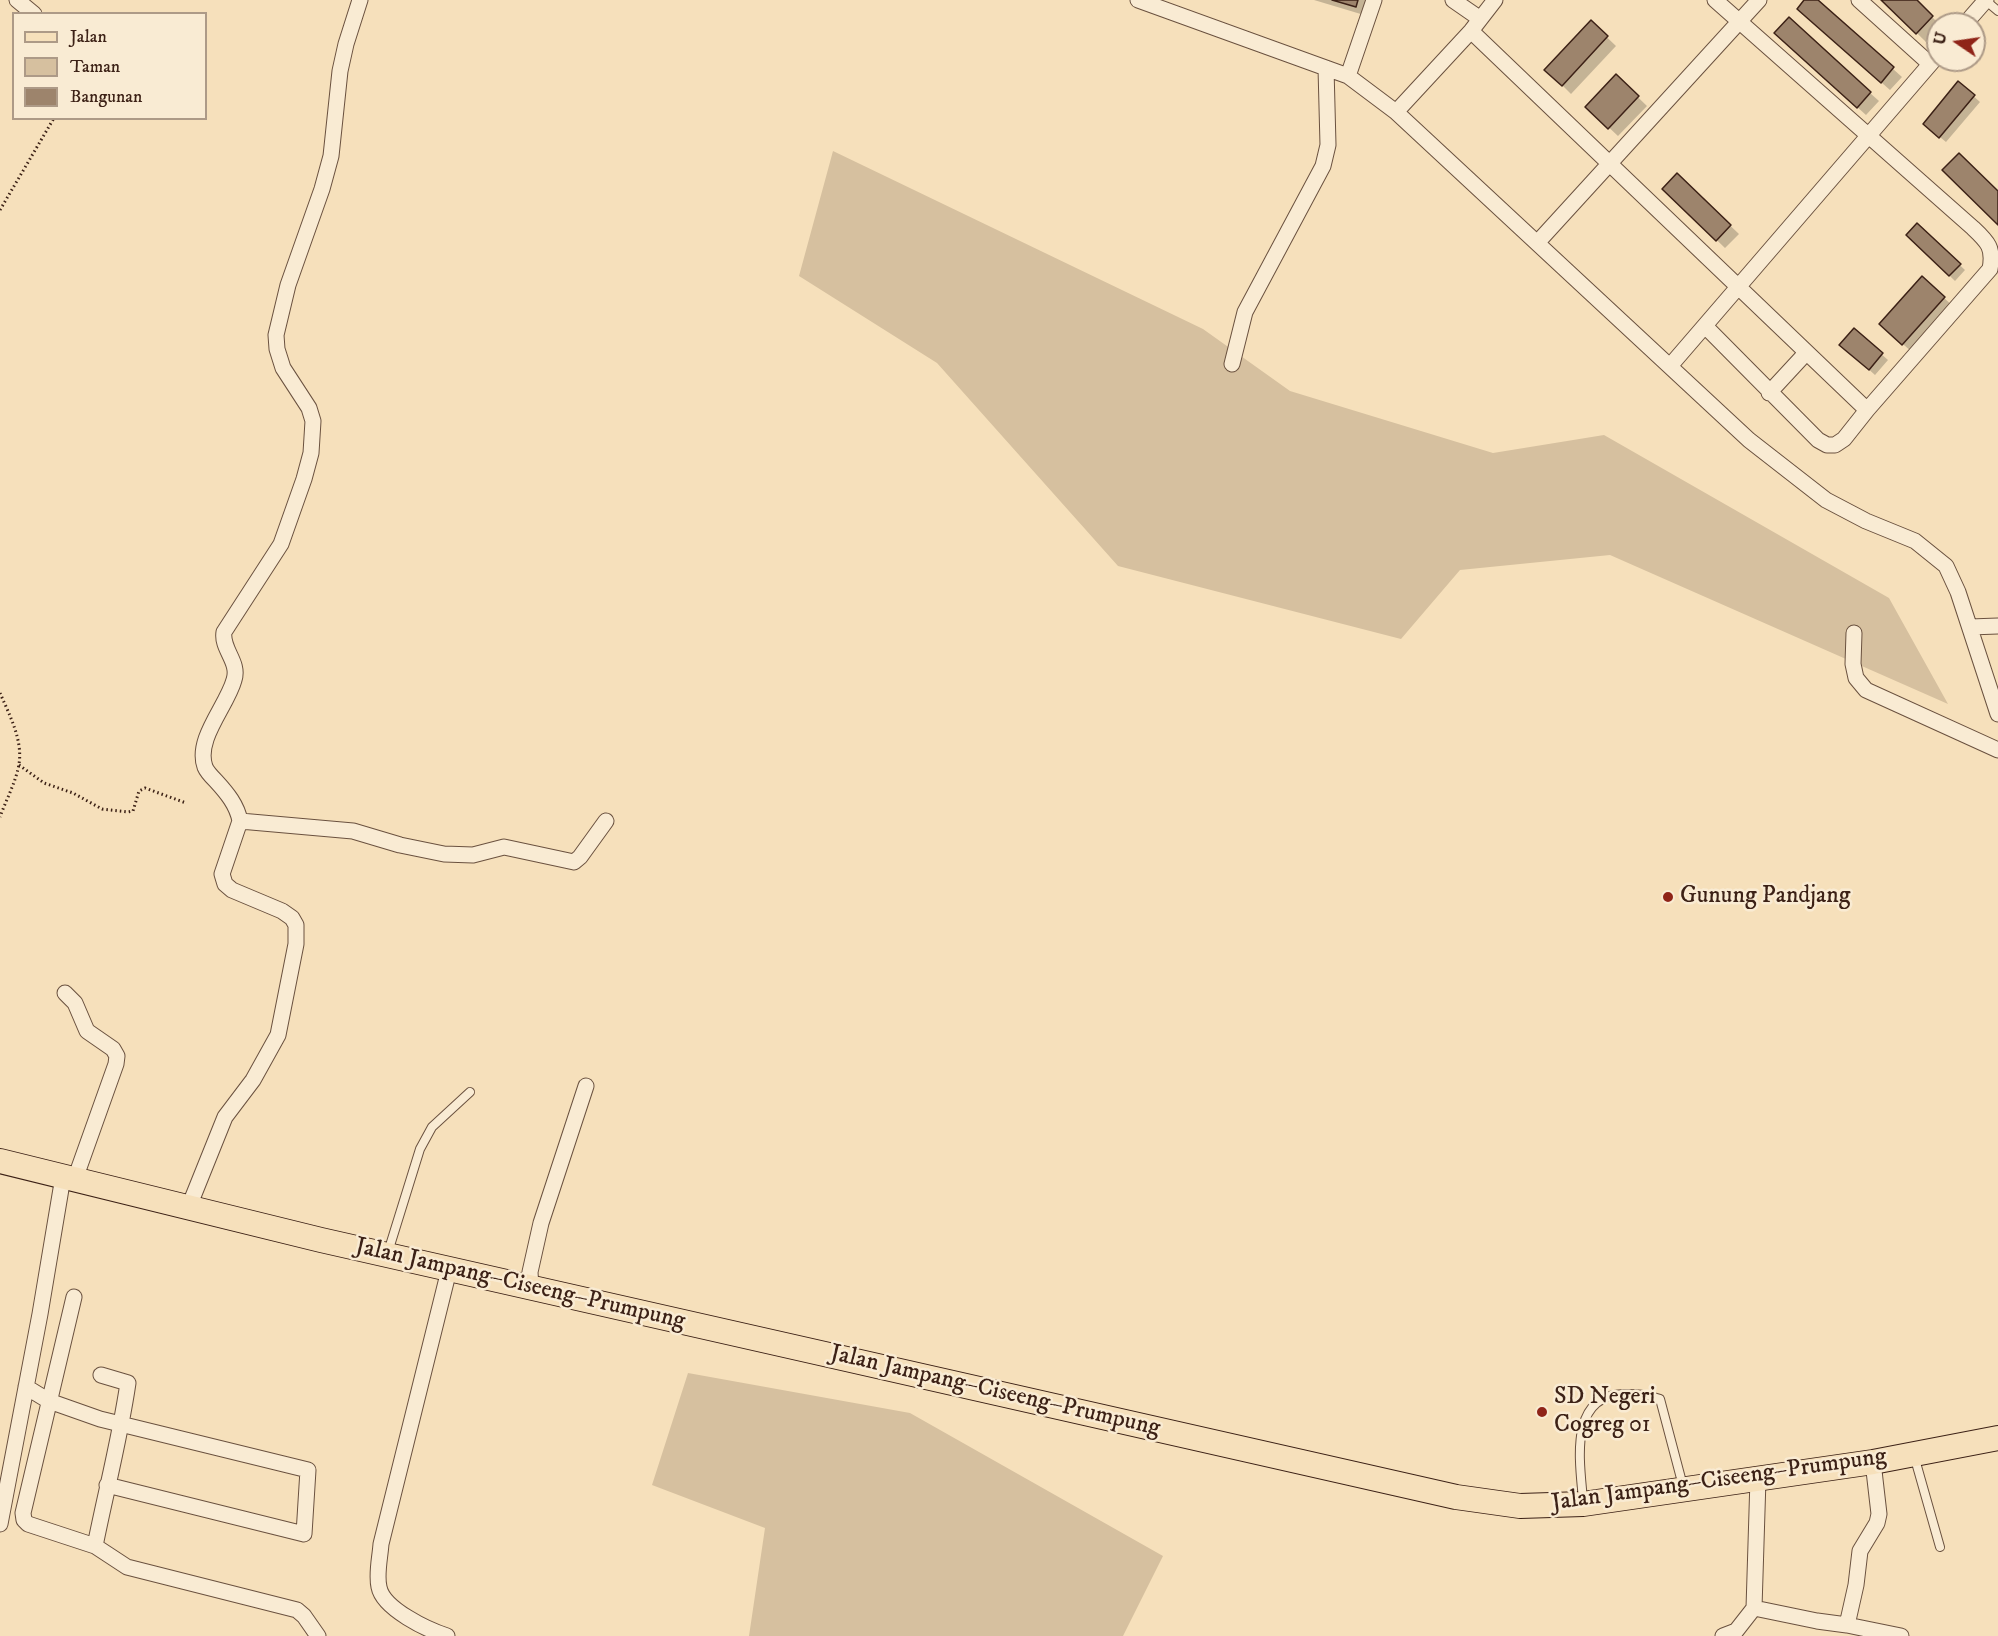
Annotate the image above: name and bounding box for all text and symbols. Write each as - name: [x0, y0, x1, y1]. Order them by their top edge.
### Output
- legend: [12, 12, 207, 120]
- north arrow: [1926, 12, 1986, 72]
- text: Jalan: [70, 26, 107, 48]
- text: U: [1929, 30, 1952, 47]
- text: Taman: [70, 56, 120, 78]
- text: Bangunan: [70, 86, 142, 108]
- place label: Gunung Pandjang: [1680, 883, 1851, 911]
- marker: Gunung Pandjang: [1661, 890, 1675, 904]
- street label: Jalan Jampang–Ciseeng–Prumpung: [352, 1233, 688, 1337]
- street label: Jalan Jampang–Ciseeng–Prumpung: [827, 1340, 1163, 1444]
- place label: SD Negeri Cogreg 01: [1554, 1384, 1656, 1440]
- marker: SD Negeri Cogreg 01: [1535, 1405, 1549, 1419]
- street label: Jalan Jampang–Ciseeng–Prumpung: [1550, 1443, 1888, 1519]

